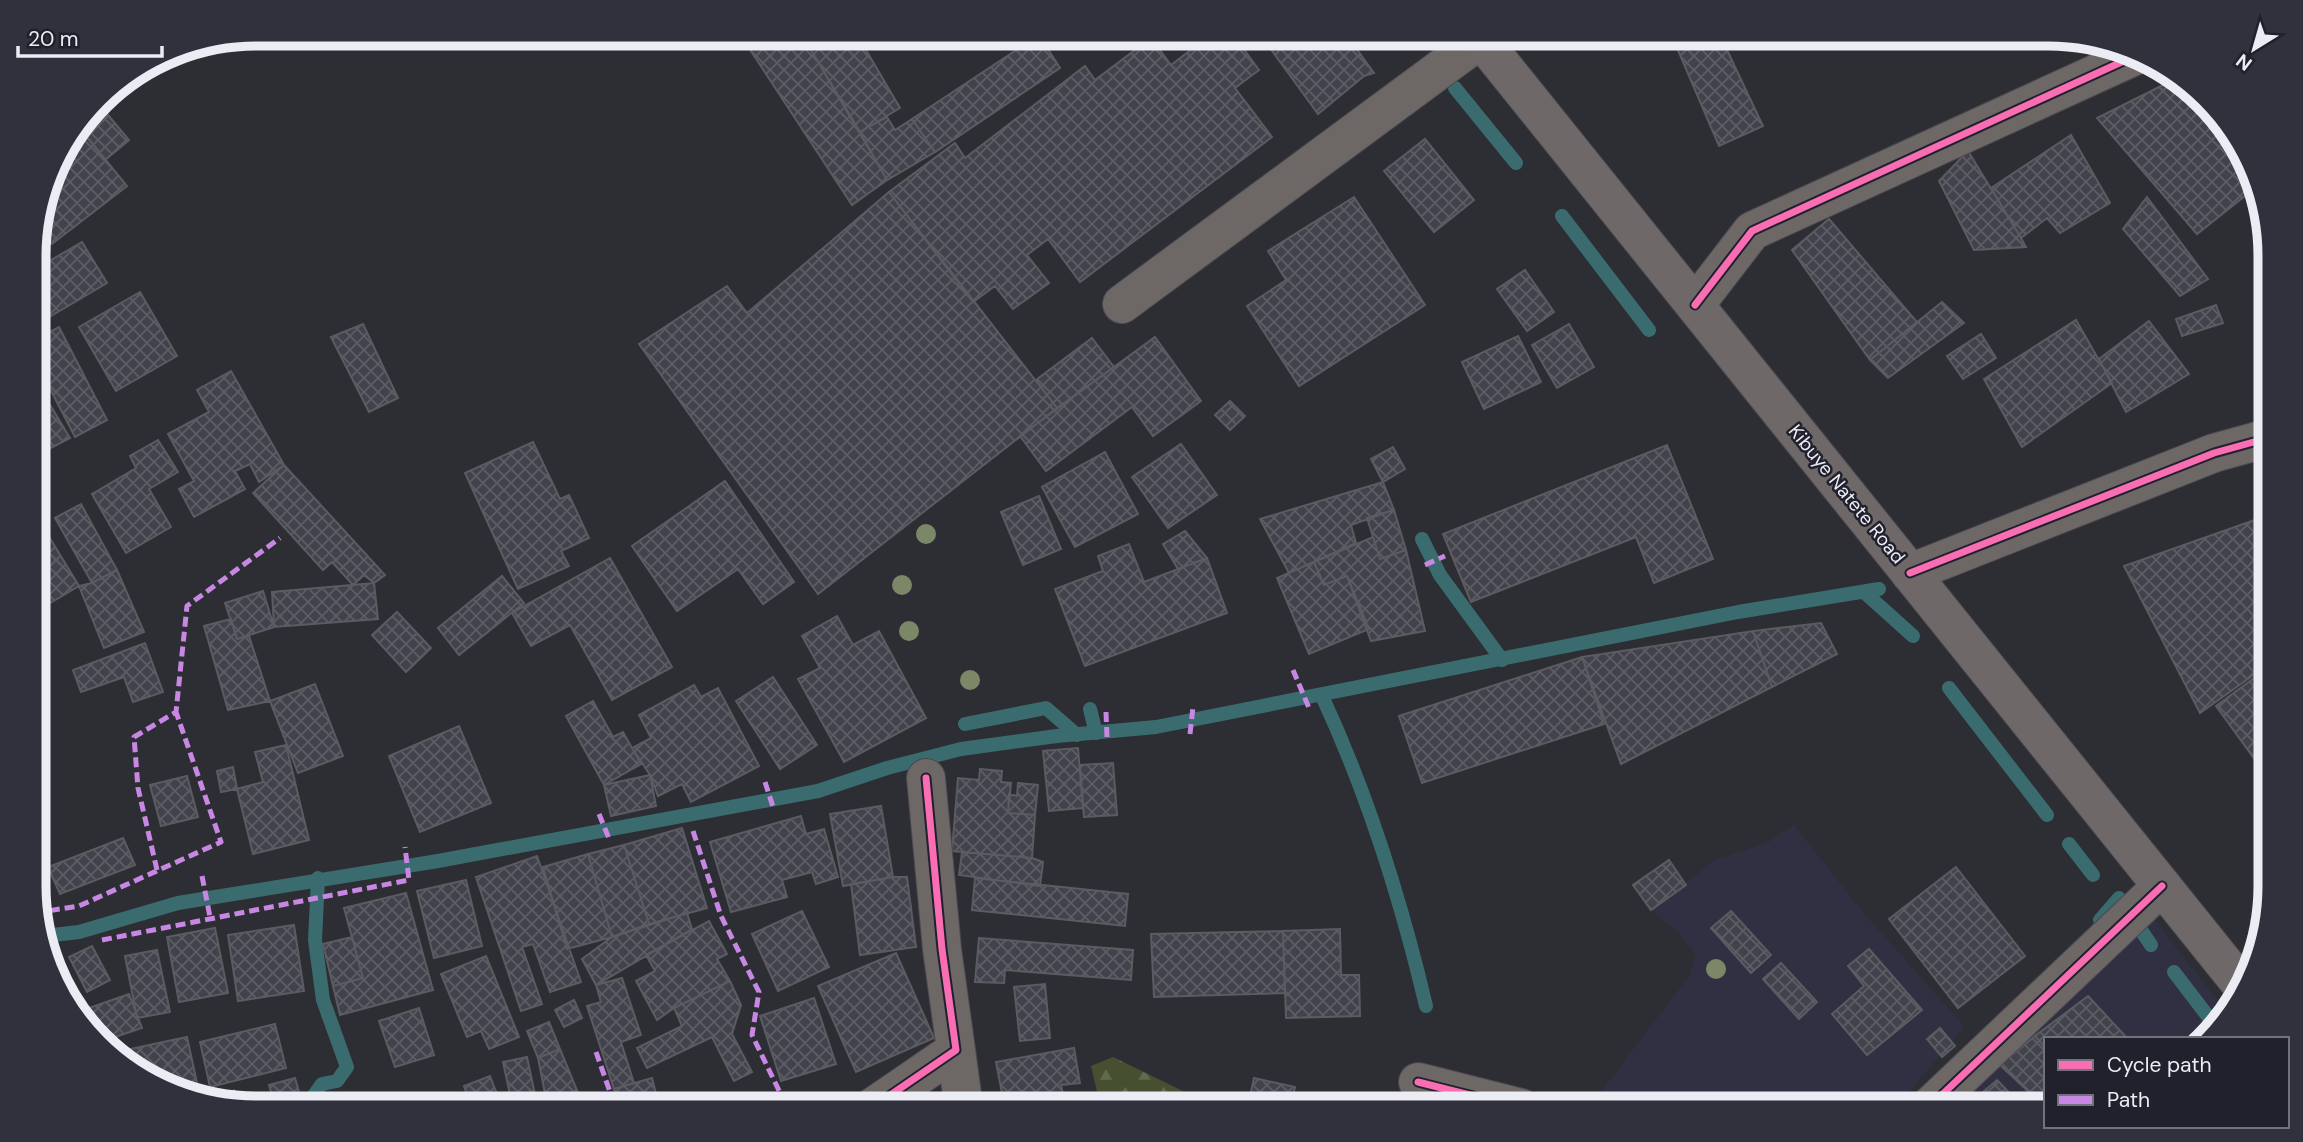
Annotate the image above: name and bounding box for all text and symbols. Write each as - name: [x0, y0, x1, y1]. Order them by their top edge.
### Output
- scale bar: [18, 14, 161, 58]
- north arrow: [2219, 14, 2289, 84]
- text: 20 m: [28, 25, 79, 53]
- text: N: [2231, 48, 2257, 76]
- street label: Kibuye Natete Road: [1783, 419, 1911, 569]
- legend: [2044, 1037, 2289, 1128]
- text: Cycle path: [2107, 1051, 2212, 1079]
- text: Path: [2107, 1086, 2150, 1114]

